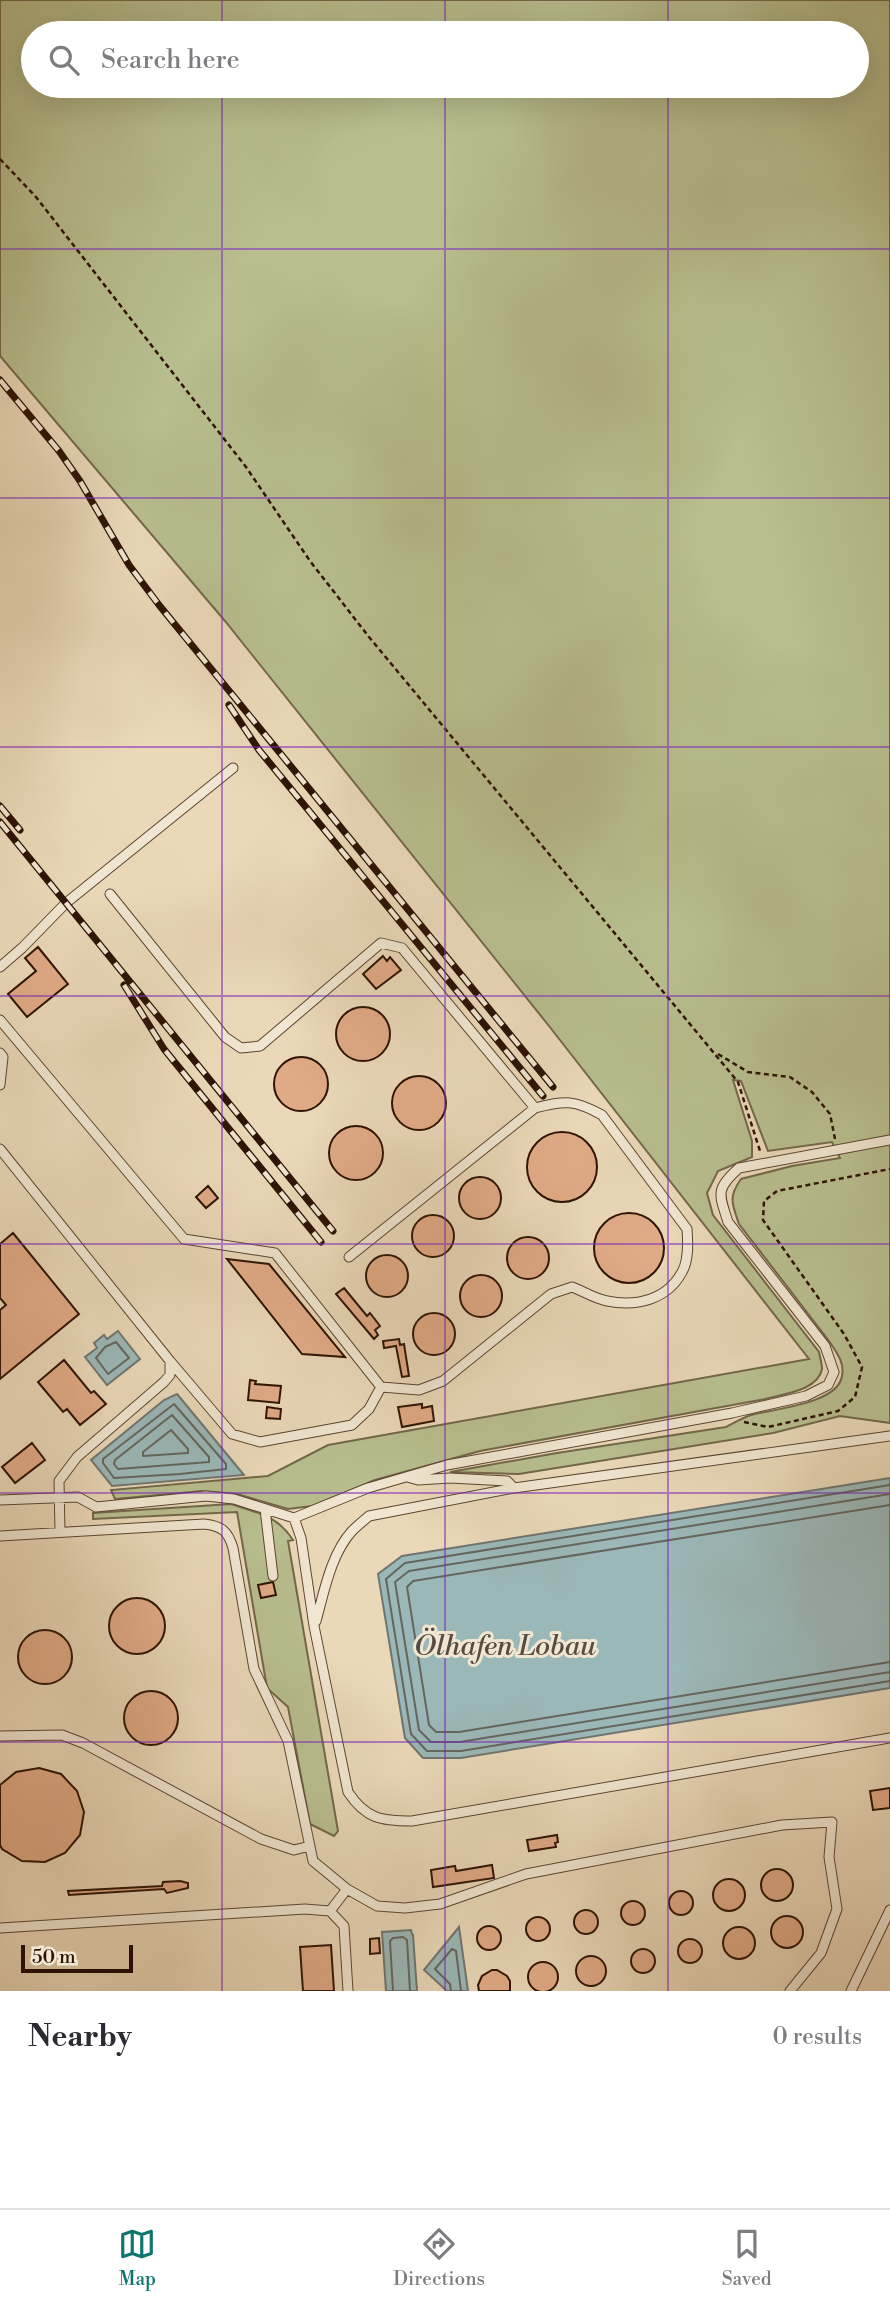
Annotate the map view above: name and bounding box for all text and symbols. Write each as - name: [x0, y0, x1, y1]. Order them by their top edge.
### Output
- search box: [21, 21, 869, 98]
- icon: search: [45, 41, 83, 79]
- text: Search here: [101, 44, 240, 76]
- water label: Ölhafen Lobau: [414, 1627, 596, 1664]
- scale bar: [21, 1942, 133, 1974]
- text: 50 m: [32, 1945, 76, 1969]
- text: Nearby: [28, 2018, 132, 2056]
- text: 0 results: [772, 2023, 862, 2051]
- tab: Map: [118, 2225, 156, 2291]
- tab: Directions: [393, 2225, 485, 2291]
- tab: Saved: [722, 2225, 772, 2291]

